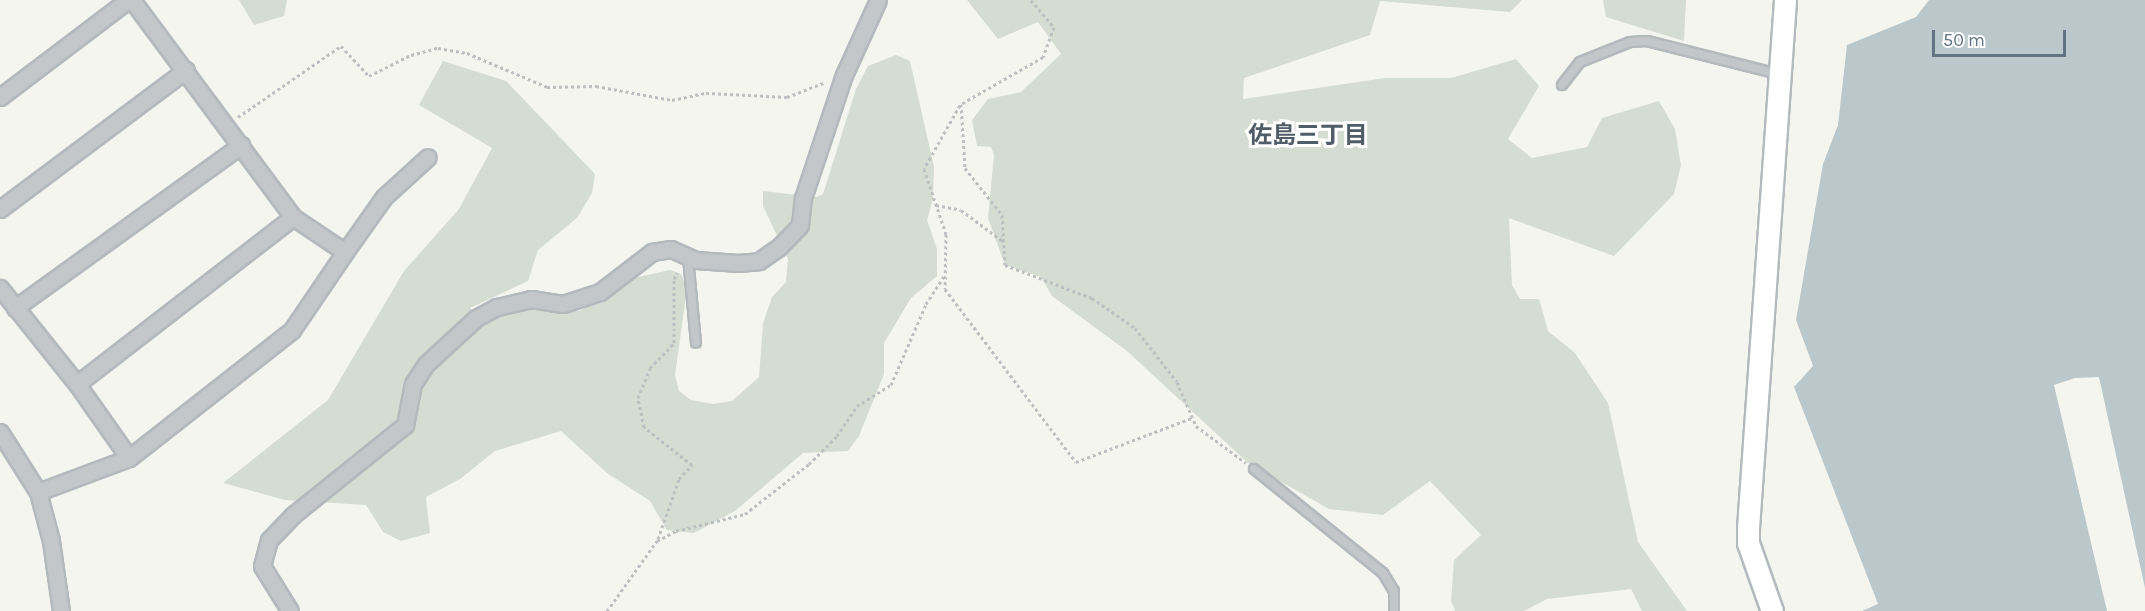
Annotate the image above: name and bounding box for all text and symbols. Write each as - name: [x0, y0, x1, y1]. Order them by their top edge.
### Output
- scale bar: [1935, 18, 2068, 56]
- text: 50 m: [1943, 29, 1985, 51]
- district label: 佐島三丁目: [1248, 122, 1368, 150]

